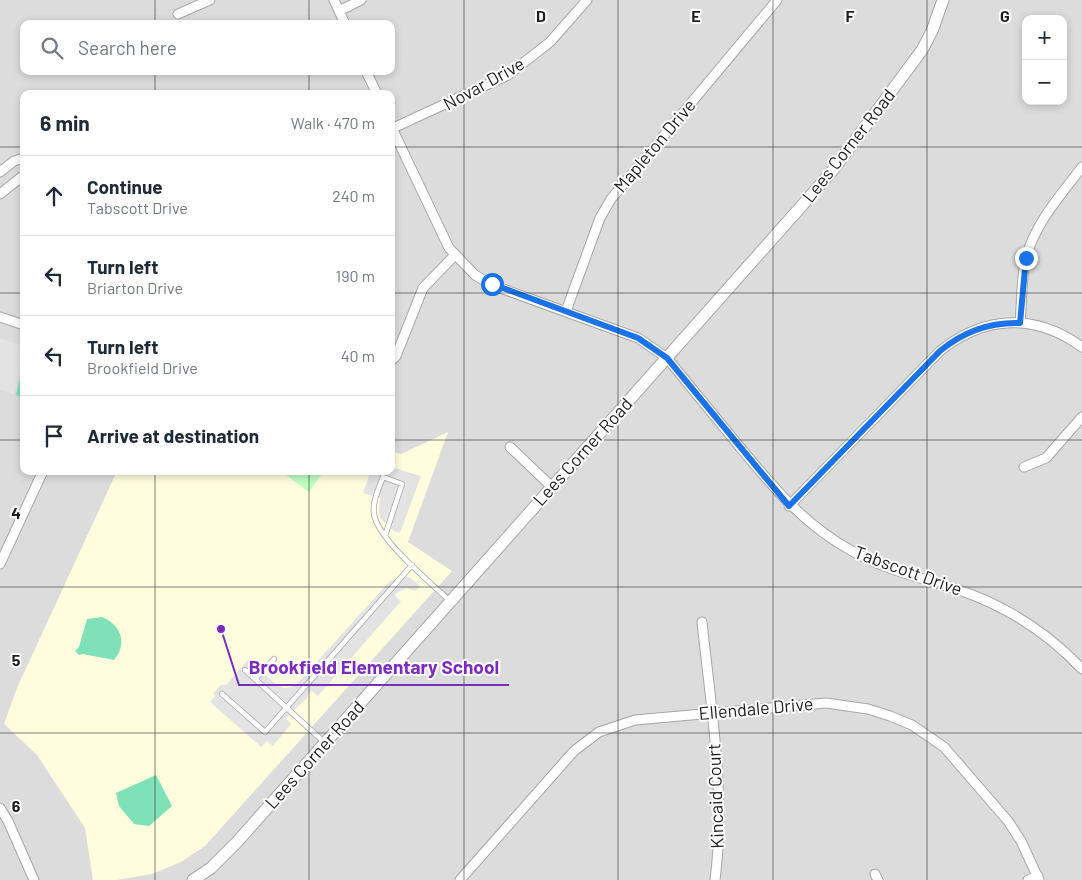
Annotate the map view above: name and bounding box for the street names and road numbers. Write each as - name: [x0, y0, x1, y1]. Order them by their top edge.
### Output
- street label: Novar Drive: [439, 52, 528, 114]
- street label: Lees Corner Road: [797, 84, 899, 206]
- street label: Mapleton Drive: [609, 94, 700, 197]
- street label: Lees Corner Road: [528, 393, 637, 510]
- street label: Tabscott Drive: [851, 540, 965, 600]
- street label: Ellendale Drive: [698, 692, 814, 724]
- street label: Lees Corner Road: [260, 696, 369, 813]
- street label: Kincaid Court: [702, 743, 728, 849]

